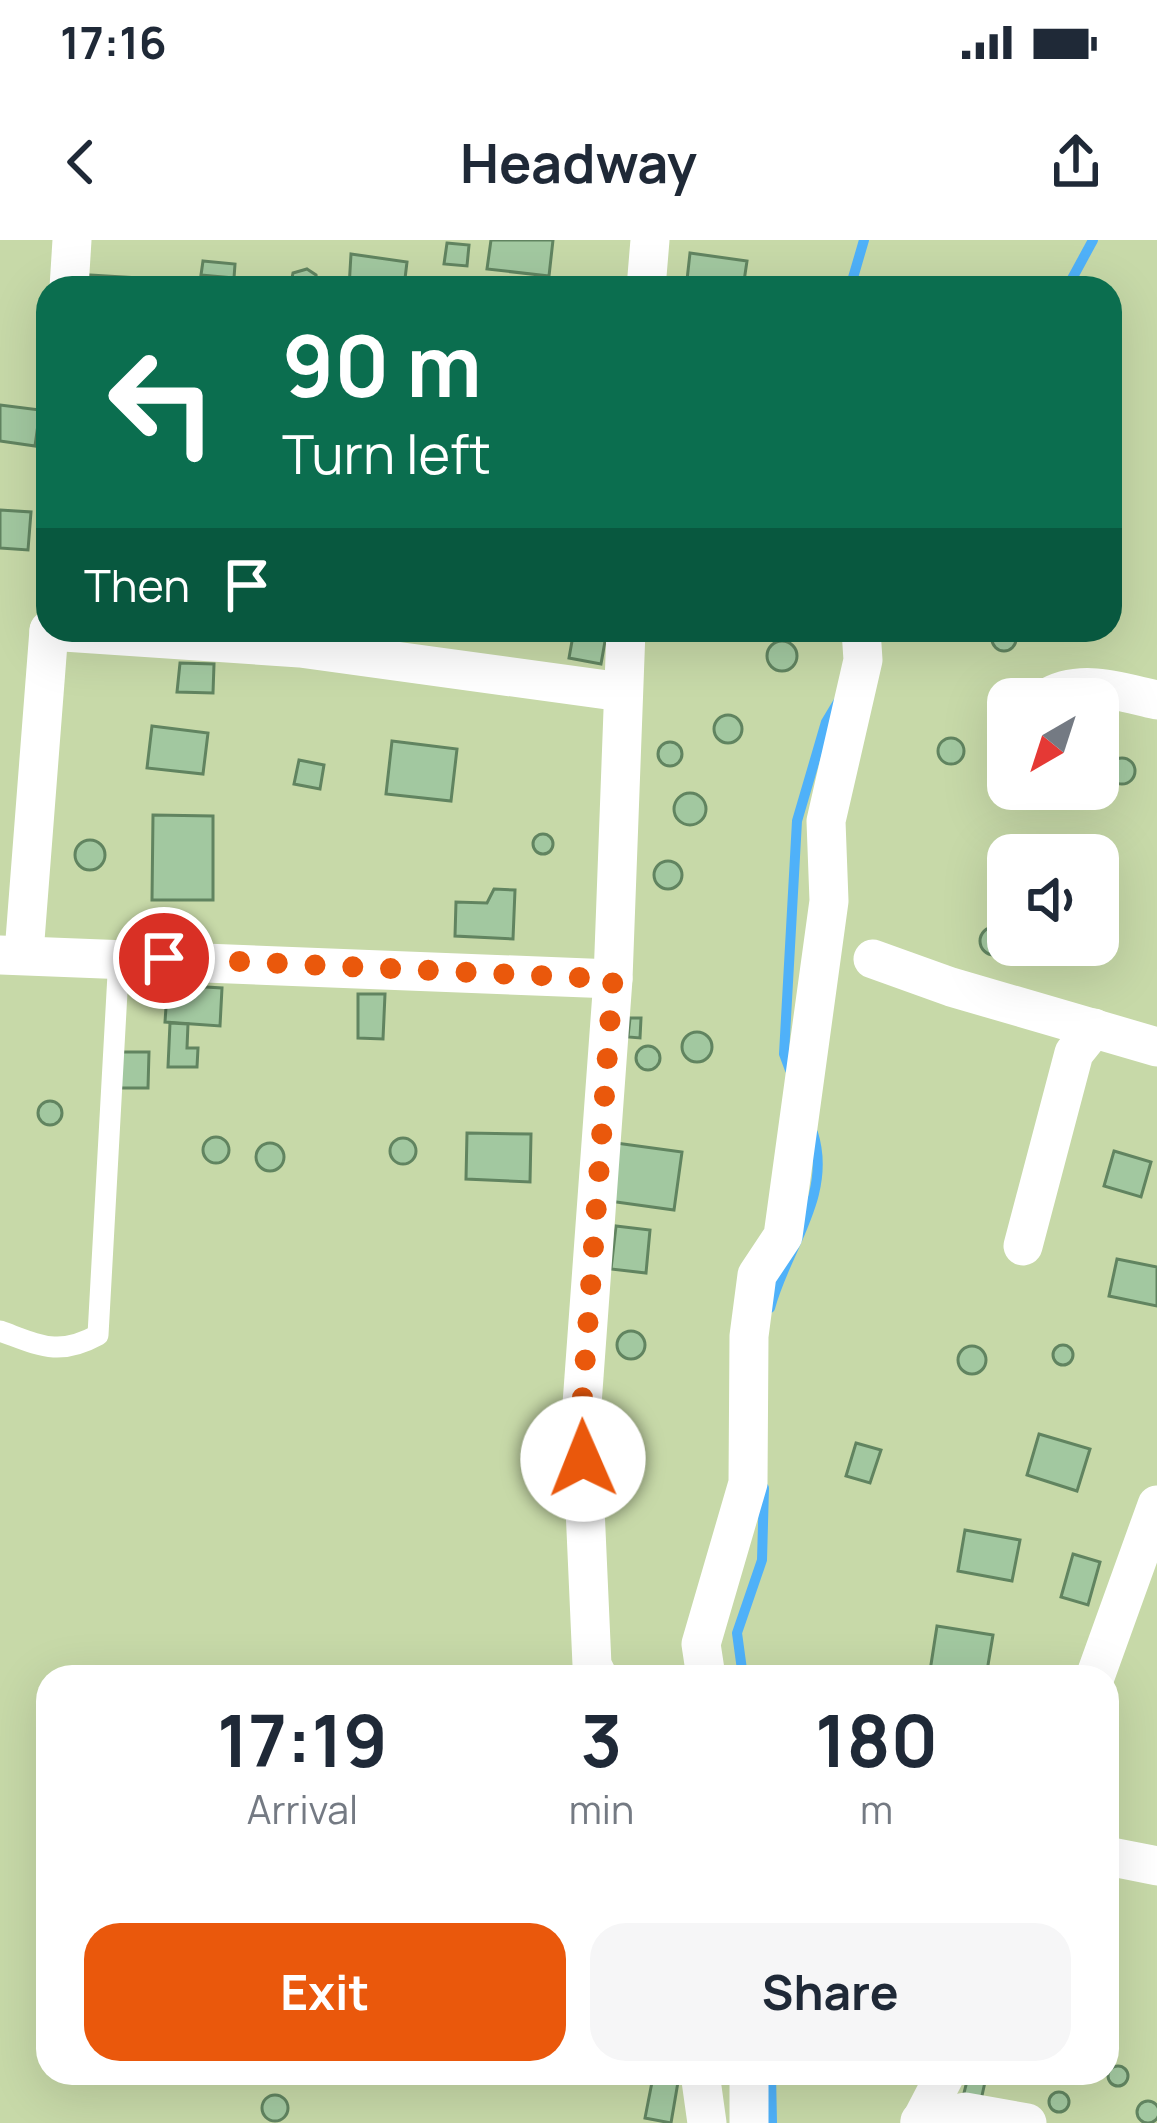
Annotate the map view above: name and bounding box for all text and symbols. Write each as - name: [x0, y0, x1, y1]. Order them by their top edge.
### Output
- text: 17:16: [60, 11, 167, 73]
- text: Headway: [460, 125, 697, 199]
- icon: back: [48, 129, 114, 195]
- icon: share: [1043, 129, 1109, 195]
- text: 90 m: [282, 307, 482, 422]
- icon: left: [84, 324, 240, 480]
- text: Turn left: [282, 416, 491, 490]
- icon: arrive: [214, 552, 280, 618]
- text: Then: [84, 554, 190, 616]
- north arrow: [987, 678, 1119, 810]
- map controls: [987, 678, 1119, 966]
- button: sound: [987, 834, 1119, 966]
- pin: [113, 907, 215, 1009]
- icon: arrive: [131, 925, 197, 991]
- position arrow: [520, 1396, 646, 1522]
- text: 17:19: [217, 1690, 388, 1789]
- text: 3: [580, 1690, 622, 1789]
- text: 180: [815, 1690, 938, 1789]
- text: Arrival: [247, 1782, 358, 1836]
- text: min: [569, 1782, 634, 1836]
- text: m: [860, 1782, 893, 1836]
- button: Exit: [84, 1923, 566, 2061]
- button: Share: [590, 1923, 1071, 2061]

